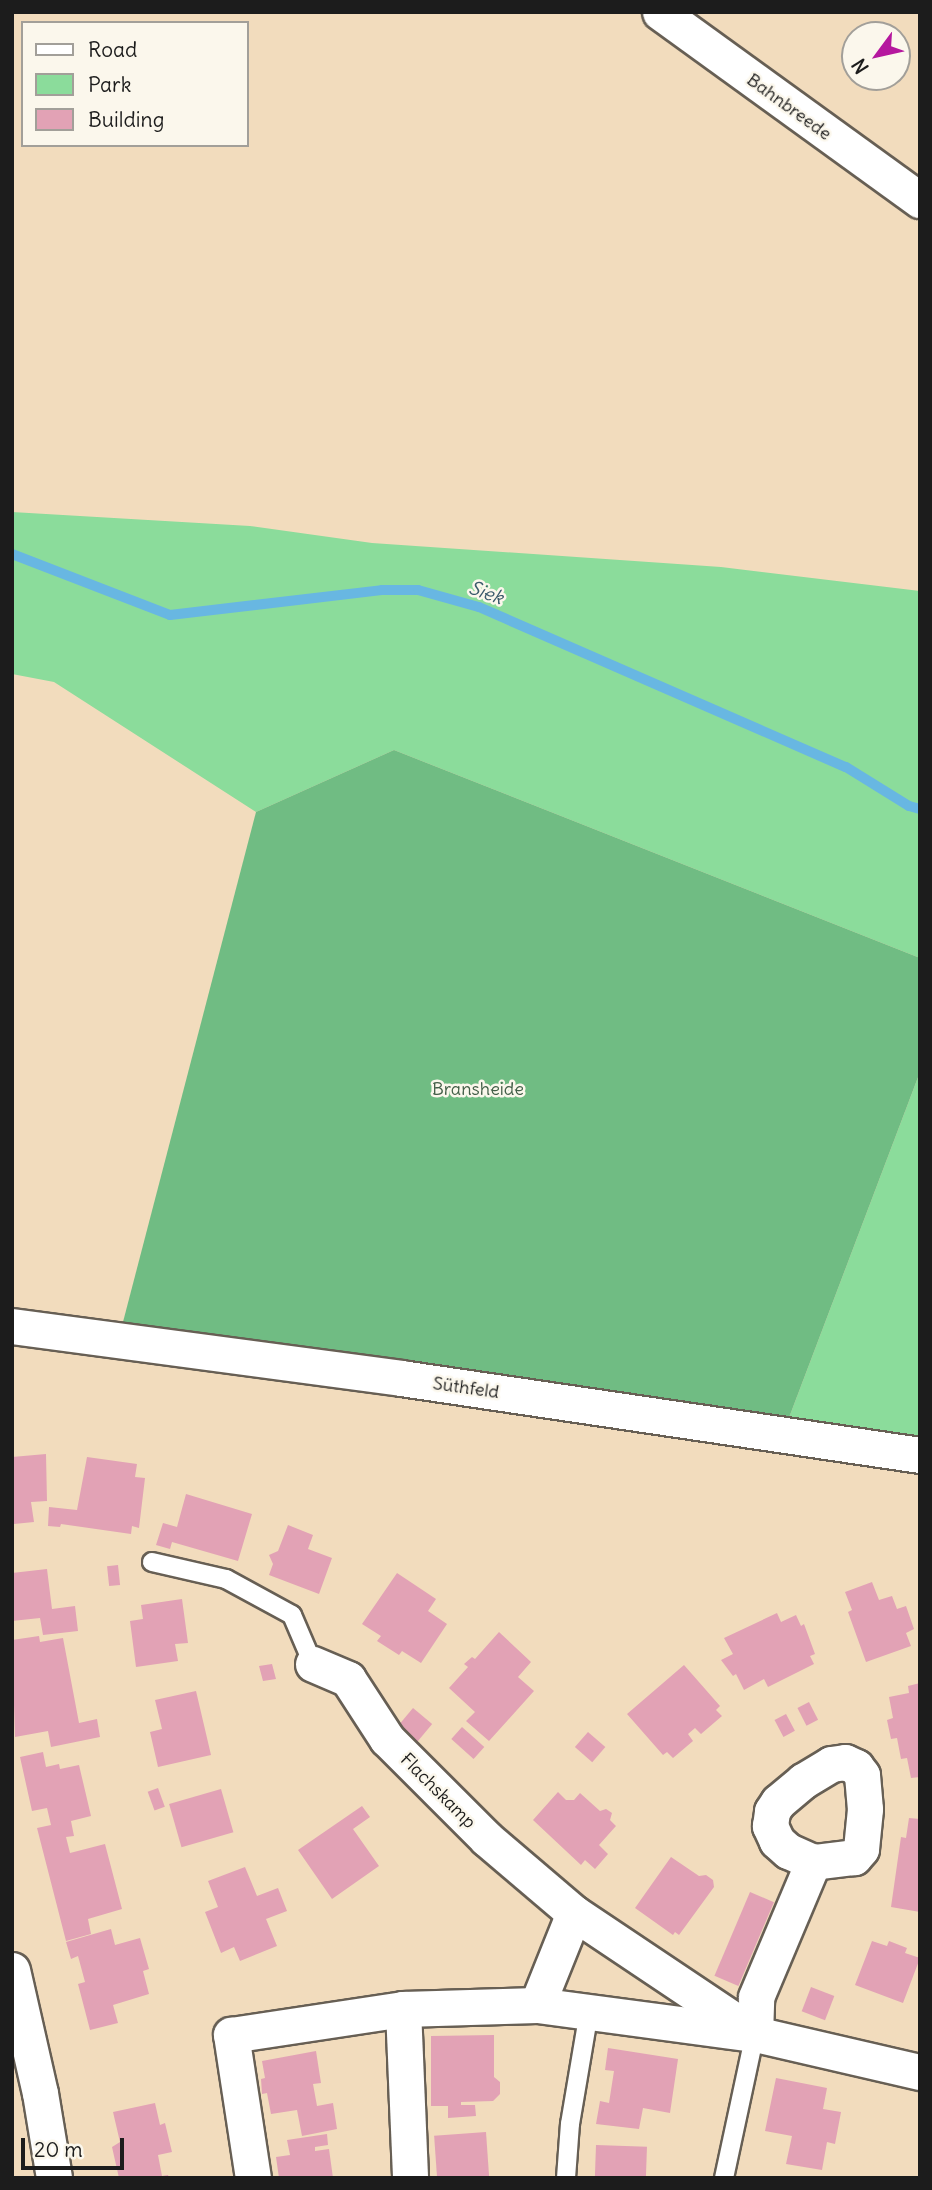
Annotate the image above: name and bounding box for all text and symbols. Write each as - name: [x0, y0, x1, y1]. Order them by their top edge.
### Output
- legend: [21, 21, 248, 147]
- north arrow: [841, 21, 911, 91]
- text: Road: [88, 36, 137, 63]
- text: N: [846, 54, 874, 78]
- street label: Bahnbreede: [743, 69, 835, 145]
- text: Park: [88, 71, 131, 98]
- text: Building: [88, 106, 164, 133]
- water label: Siek: [466, 576, 506, 610]
- park label: Bransheide: [432, 1078, 524, 1100]
- street label: Süthfeld: [432, 1373, 500, 1403]
- street label: Flachskamp: [396, 1749, 480, 1833]
- scale bar: [24, 2124, 128, 2168]
- text: 20 m: [34, 2136, 83, 2163]

